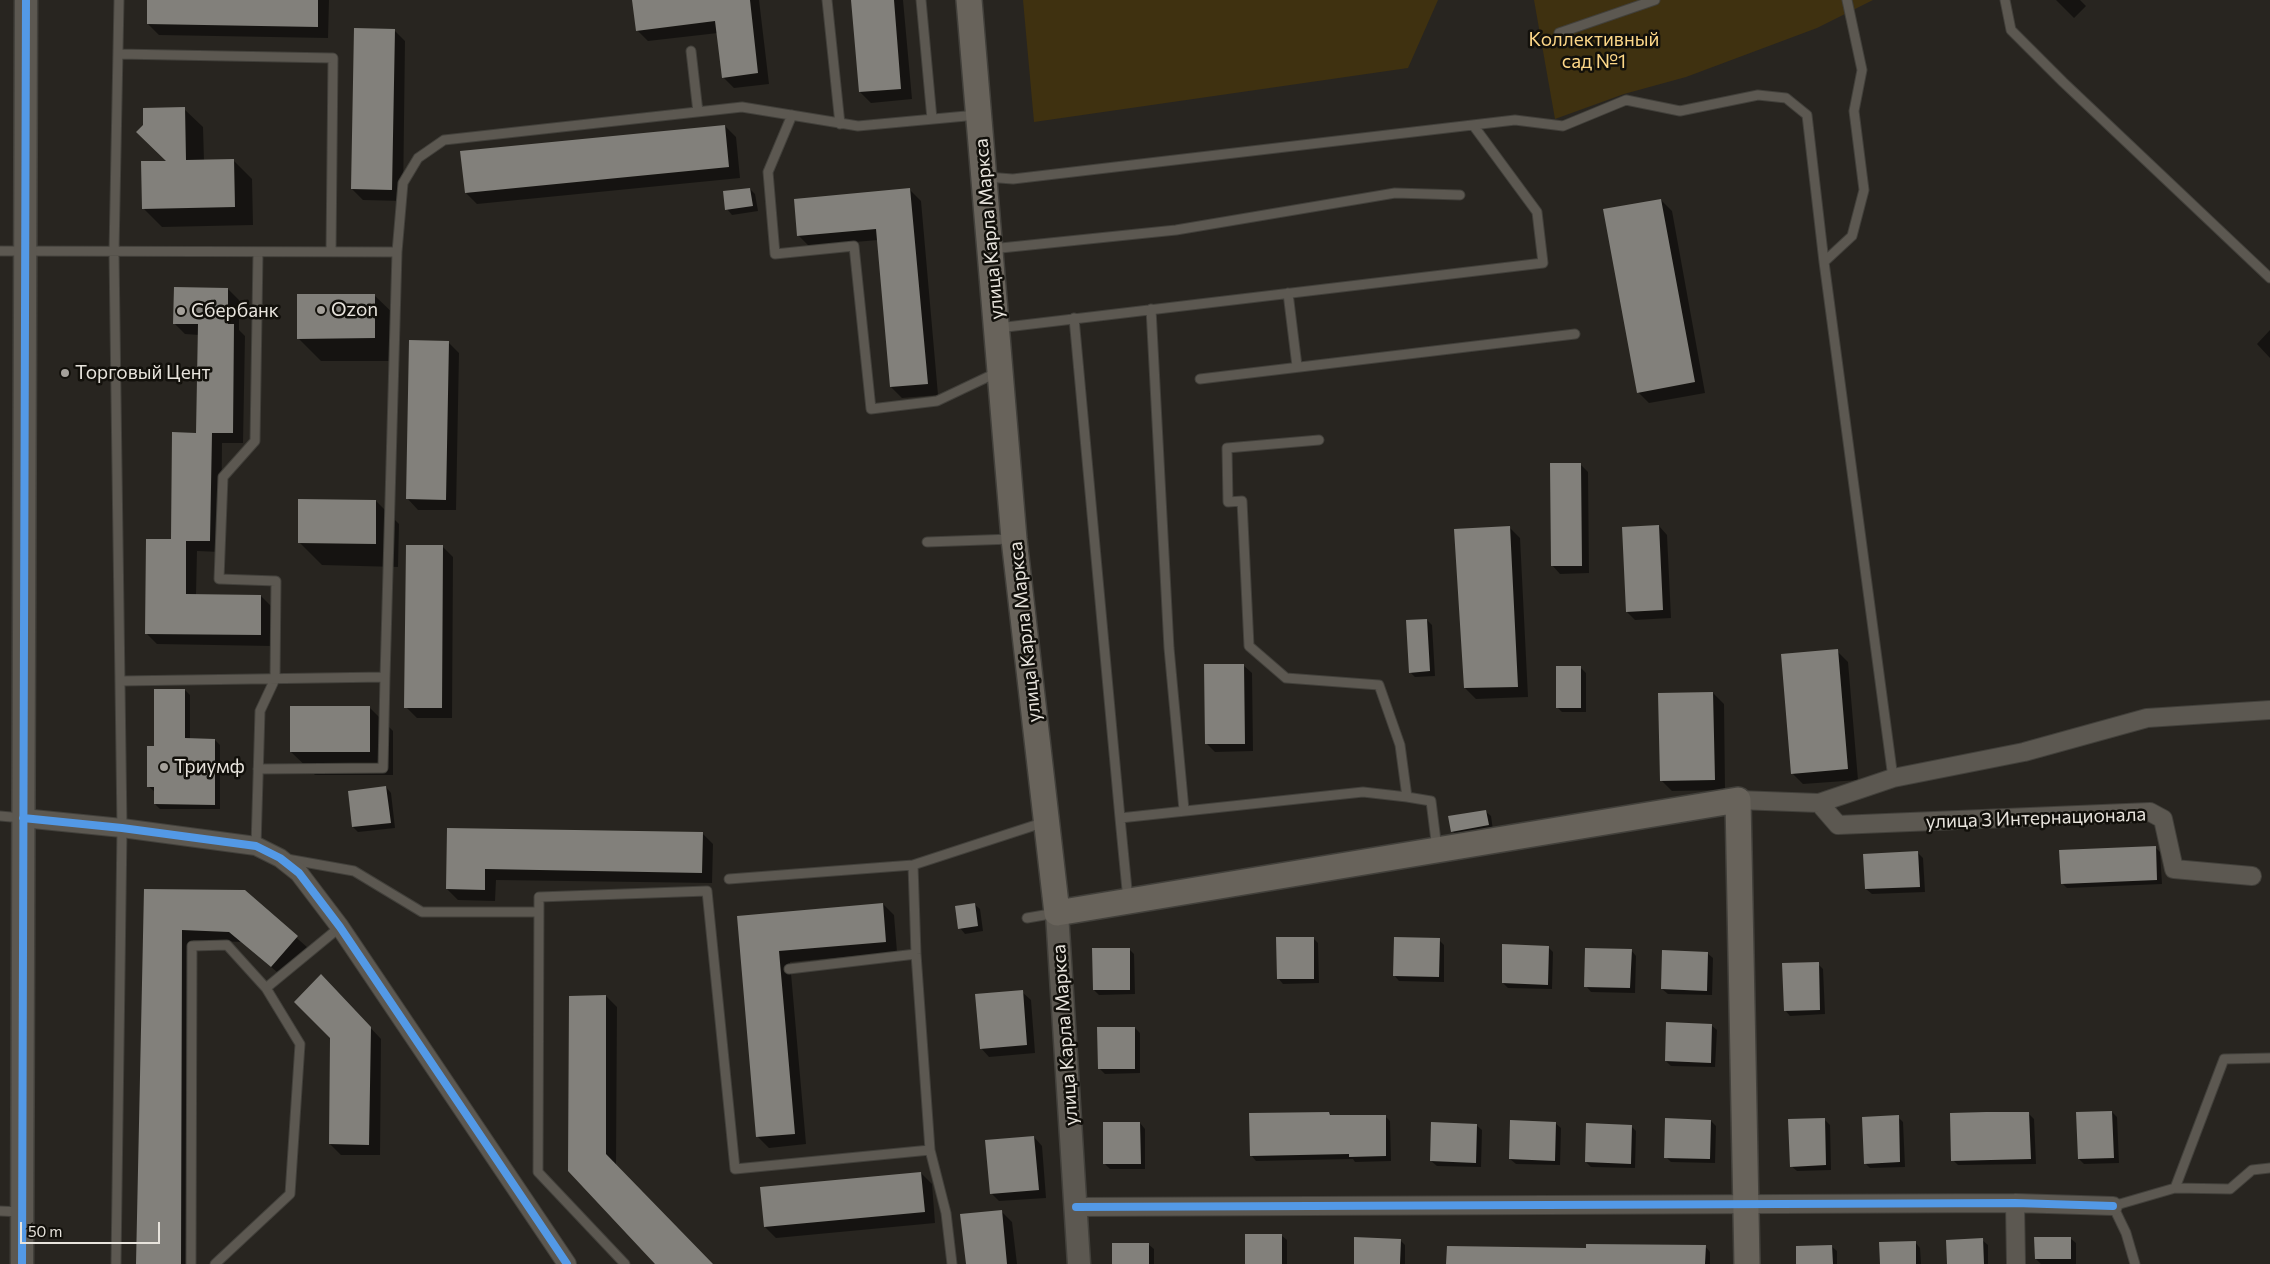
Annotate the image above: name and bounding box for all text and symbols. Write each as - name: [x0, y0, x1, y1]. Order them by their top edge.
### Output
- park label: Коллективный сад №1: [1529, 29, 1659, 73]
- street label: улица Карла Маркса: [970, 137, 1008, 321]
- place label: Ozon: [331, 299, 378, 321]
- place label: Сбербанк: [191, 300, 279, 322]
- marker: Ozon: [315, 304, 327, 316]
- marker: Сбербанк: [175, 305, 187, 317]
- place label: Торговый Цент: [75, 362, 210, 384]
- marker: Торговый Цент: [59, 367, 71, 379]
- street label: улица Карла Маркса: [1004, 540, 1046, 724]
- place label: Триумф: [174, 756, 245, 778]
- marker: Триумф: [158, 761, 170, 773]
- street label: улица 3 Интернационала: [1925, 803, 2147, 833]
- street label: улица Карла Маркса: [1047, 944, 1083, 1126]
- scale bar: [22, 1212, 162, 1244]
- text: 50 m: [28, 1222, 62, 1240]

